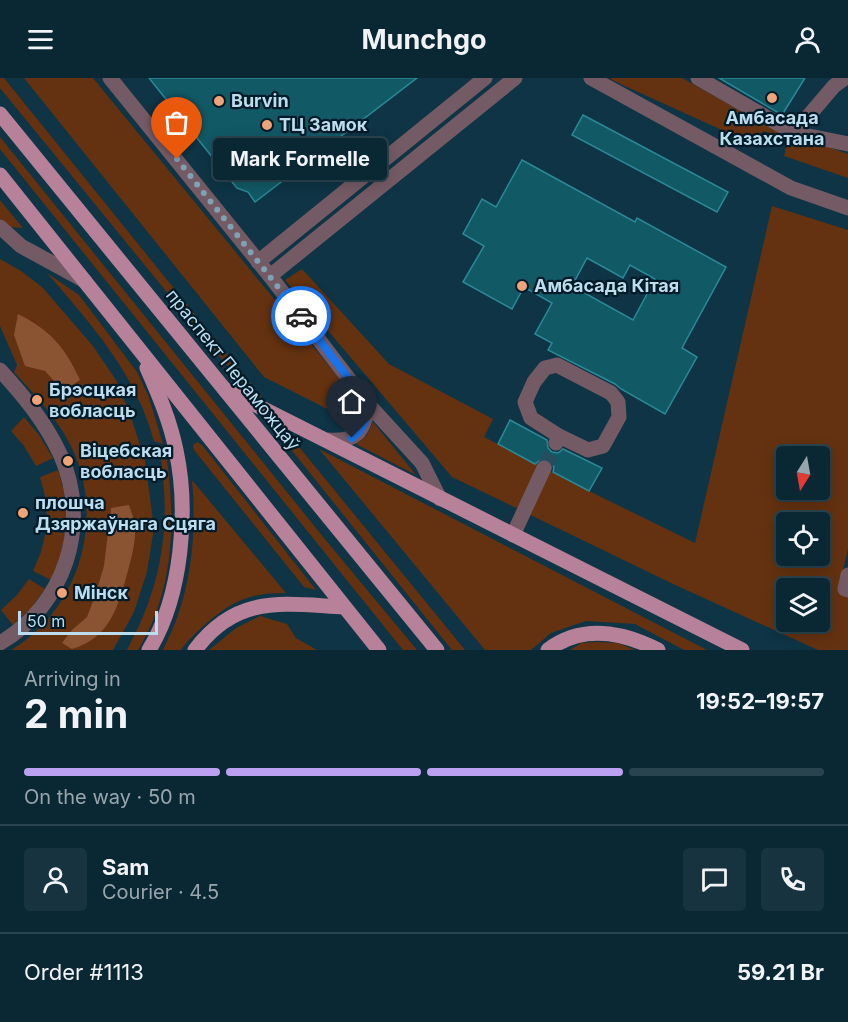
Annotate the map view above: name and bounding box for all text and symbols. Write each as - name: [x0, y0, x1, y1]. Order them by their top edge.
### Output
- icon: menu: [24, 23, 57, 56]
- text: Munchgo: [361, 23, 487, 56]
- icon: person: [791, 23, 824, 56]
- place label: Burvin: [231, 90, 289, 111]
- marker: Амбасада Казахстана: [765, 91, 779, 105]
- marker: Burvin: [212, 94, 226, 108]
- pin: [151, 97, 202, 159]
- icon: bag: [160, 106, 193, 139]
- place label: Амбасада Казахстана: [720, 107, 824, 149]
- place label: ТЦ Замок: [279, 114, 368, 135]
- marker: ТЦ Замок: [260, 118, 274, 132]
- callout: Mark Formelle: [213, 138, 387, 180]
- text: Mark Formelle: [230, 147, 370, 171]
- place label: Амбасада Кітая: [534, 275, 679, 296]
- marker: Амбасада Кітая: [515, 279, 529, 293]
- street label: праспект Пераможцаў: [162, 285, 305, 454]
- courier: [271, 286, 331, 346]
- icon: car: [285, 300, 318, 333]
- pin: [326, 376, 377, 438]
- place label: Брэсцкая вобласць: [49, 379, 136, 421]
- icon: home: [335, 385, 368, 418]
- marker: Брэсцкая вобласць: [30, 393, 44, 407]
- place label: Віцебская вобласць: [80, 440, 172, 482]
- north arrow: [776, 446, 830, 500]
- map controls: [776, 446, 830, 632]
- marker: Віцебская вобласць: [61, 454, 75, 468]
- place label: плошча Дзяржаўнага Сцяга: [35, 492, 216, 534]
- marker: плошча Дзяржаўнага Сцяга: [16, 506, 30, 520]
- button: locate: [776, 512, 830, 566]
- button: layers: [776, 578, 830, 632]
- place label: Мінск: [74, 582, 128, 603]
- marker: Мінск: [55, 586, 69, 600]
- scale bar: [18, 608, 158, 636]
- text: 50 m: [27, 611, 65, 631]
- text: Arriving in: [24, 667, 121, 691]
- text: 19:52–19:57: [696, 688, 824, 714]
- text: 2 min: [24, 690, 128, 737]
- text: On the way · 50 m: [24, 785, 196, 809]
- button: person: [24, 848, 87, 911]
- button: chat: [683, 848, 746, 911]
- button: phone: [761, 848, 824, 911]
- text: Sam: [102, 854, 149, 880]
- text: Courier · 4.5: [102, 880, 219, 904]
- text: Order #1113: [24, 959, 144, 985]
- text: 59.21 Br: [737, 959, 824, 985]

